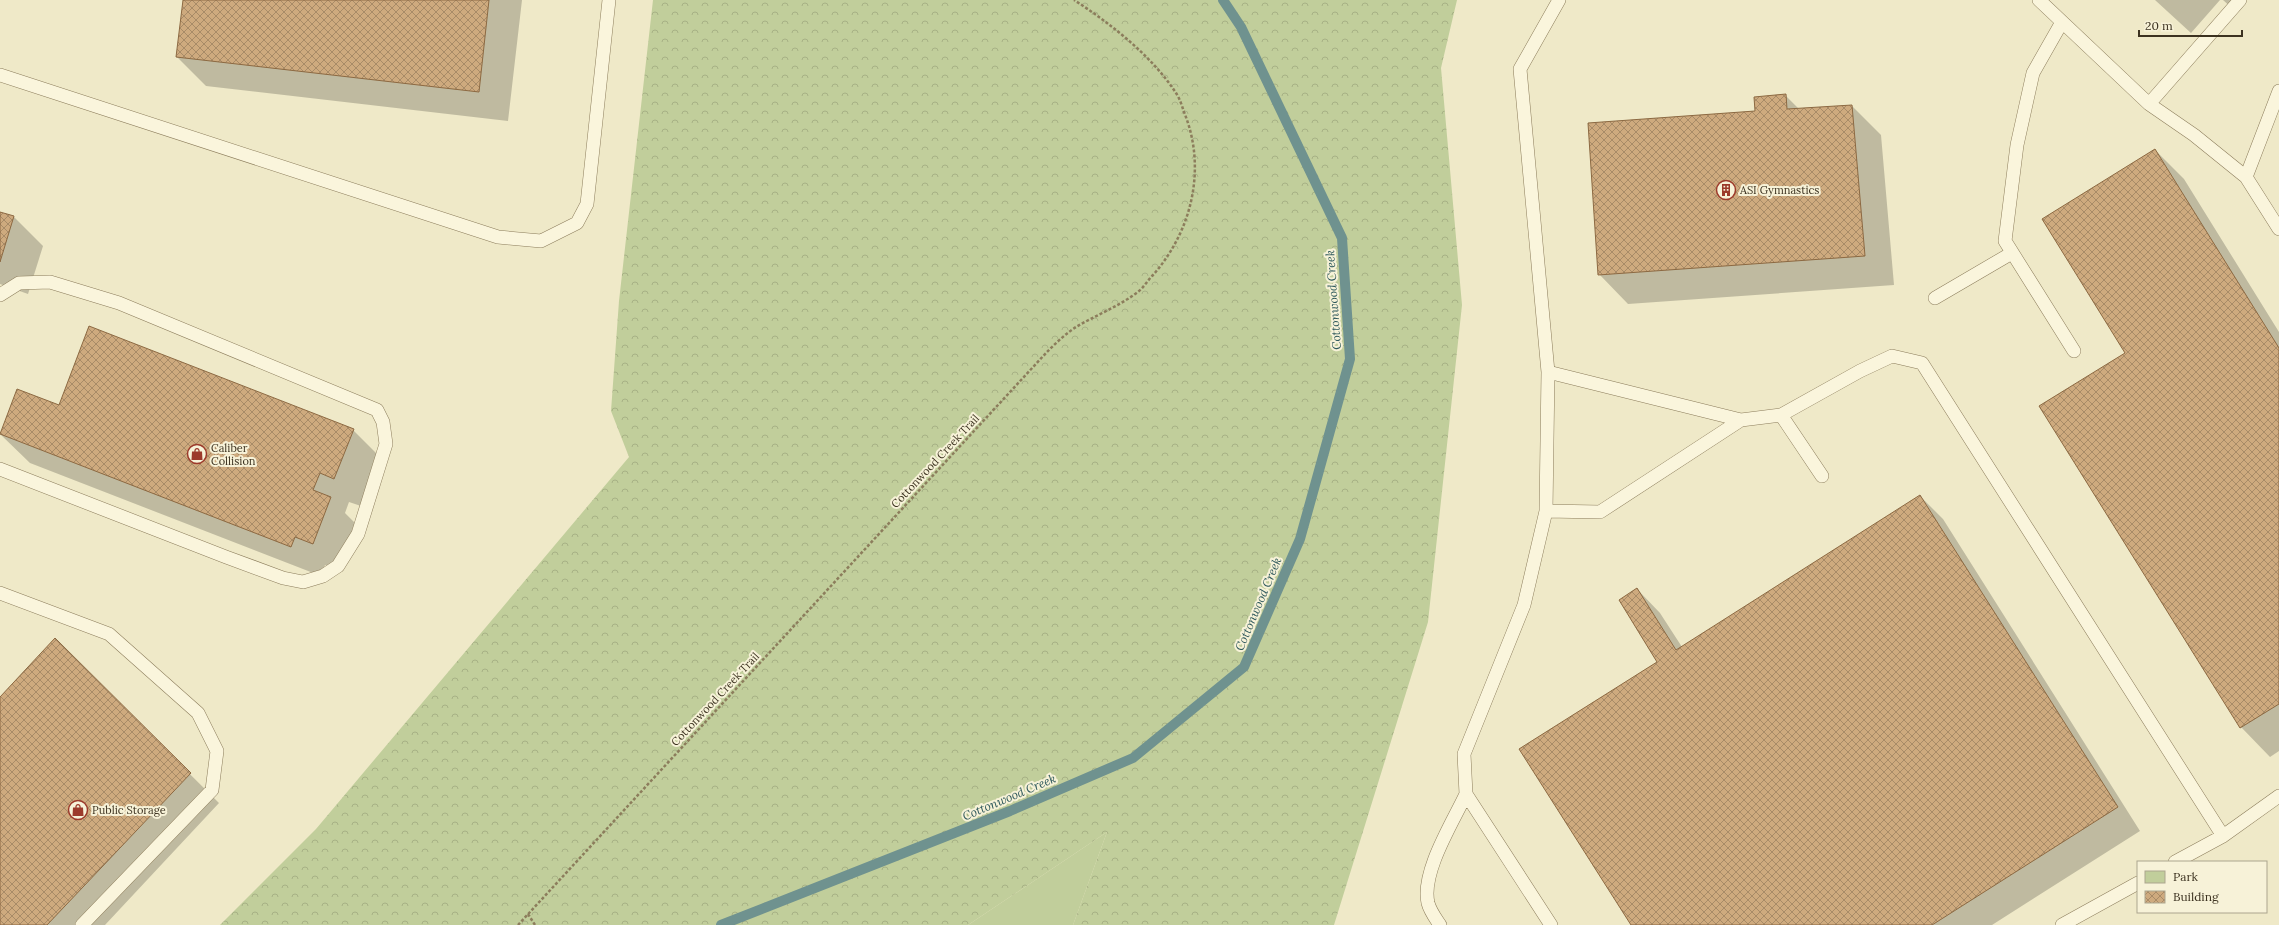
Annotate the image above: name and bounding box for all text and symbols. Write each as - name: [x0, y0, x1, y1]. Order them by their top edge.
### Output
- scale bar: [2139, 12, 2242, 38]
- text: 20 m: [2145, 18, 2173, 33]
- building icon: ASI Gymnastics: [1715, 179, 1737, 201]
- place label: ASI Gymnastics: [1739, 183, 1819, 197]
- water label: Cottonwood Creek: [1322, 250, 1344, 350]
- street label: Cottonwood Creek Trail: [888, 411, 982, 511]
- place label: Caliber Collision: [211, 441, 256, 468]
- shop icon: Caliber Collision: [186, 443, 208, 465]
- water label: Cottonwood Creek: [1232, 555, 1284, 653]
- street label: Cottonwood Creek Trail: [668, 649, 762, 749]
- water label: Cottonwood Creek: [960, 771, 1058, 823]
- shop icon: Public Storage: [67, 799, 89, 821]
- place label: Public Storage: [92, 803, 166, 817]
- legend: [2137, 861, 2267, 913]
- text: Park: [2173, 869, 2199, 884]
- text: Building: [2173, 889, 2219, 904]

